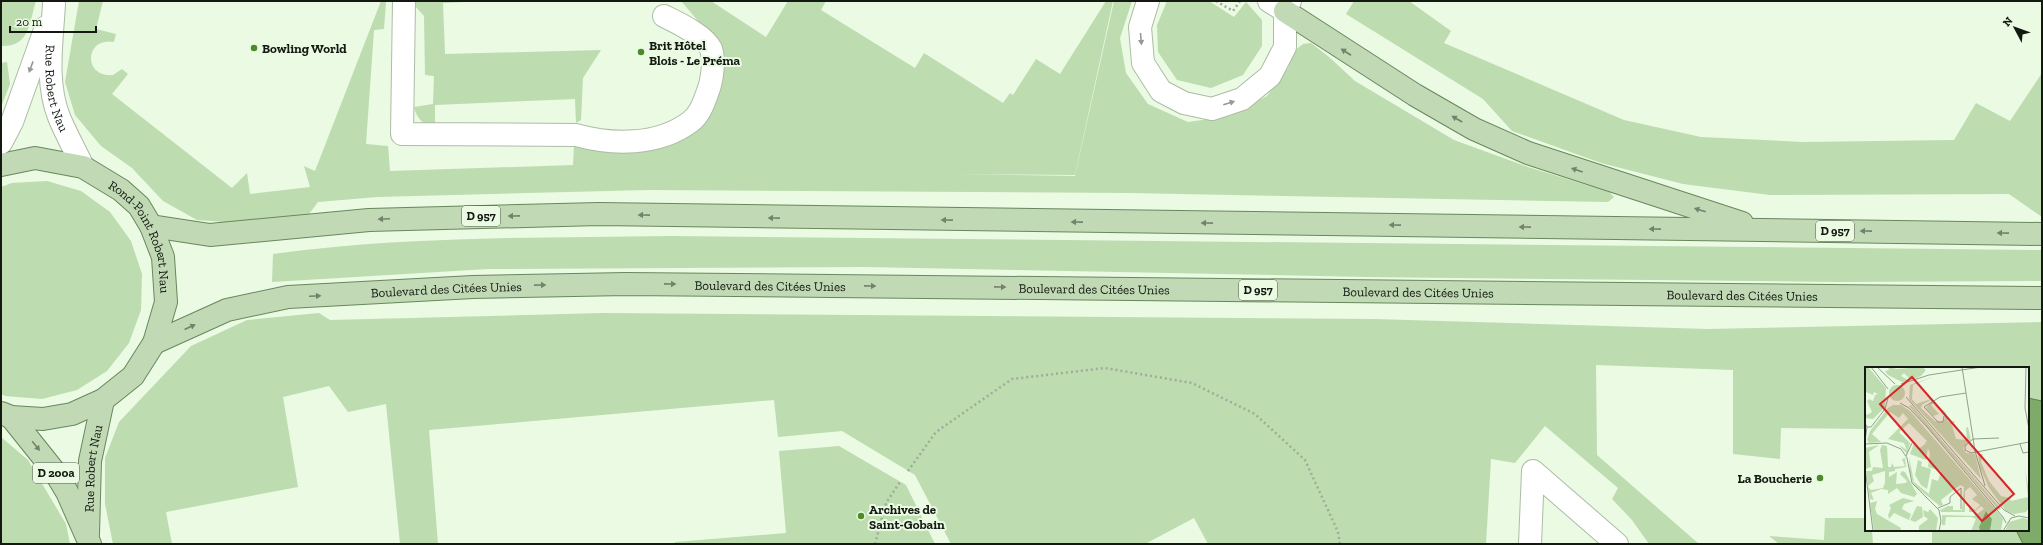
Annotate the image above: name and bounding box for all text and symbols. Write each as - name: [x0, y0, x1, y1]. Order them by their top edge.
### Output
- scale bar: [10, 8, 96, 34]
- north arrow: [1995, 8, 2035, 48]
- text: N: [2000, 14, 2016, 29]
- text: 20 m: [16, 15, 43, 29]
- one-way arrow: [1137, 33, 1144, 45]
- place label: Brit Hôtel Blois - Le Préma: [649, 38, 741, 68]
- place label: Bowling World: [262, 41, 347, 56]
- marker: Bowling World: [249, 43, 259, 53]
- street label: Rue Robert Nau: [42, 44, 72, 135]
- marker: Brit Hôtel Blois - Le Préma: [636, 47, 646, 57]
- one-way arrow: [1340, 48, 1352, 55]
- one-way arrow: [28, 62, 34, 74]
- one-way arrow: [1223, 100, 1235, 106]
- one-way arrow: [1451, 116, 1463, 123]
- one-way arrow: [1570, 167, 1582, 173]
- street label: Rond-Point Robert Nau: [106, 177, 172, 294]
- road number: D 957: [462, 206, 500, 226]
- one-way arrow: [1694, 207, 1706, 213]
- one-way arrow: [637, 212, 650, 218]
- one-way arrow: [507, 213, 520, 219]
- one-way arrow: [768, 214, 780, 221]
- one-way arrow: [378, 216, 390, 223]
- one-way arrow: [940, 217, 953, 223]
- one-way arrow: [1070, 219, 1083, 225]
- one-way arrow: [1200, 220, 1213, 226]
- road number: D 957: [1816, 221, 1854, 241]
- one-way arrow: [1389, 222, 1401, 229]
- one-way arrow: [1518, 224, 1531, 230]
- one-way arrow: [1649, 225, 1661, 232]
- one-way arrow: [1859, 228, 1872, 234]
- one-way arrow: [1996, 230, 2009, 236]
- street label: Boulevard des Citées Unies: [694, 278, 846, 294]
- street label: Boulevard des Citées Unies: [370, 279, 522, 301]
- road number: D 957: [1239, 280, 1277, 300]
- one-way arrow: [664, 281, 677, 287]
- street label: Boulevard des Citées Unies: [1018, 281, 1170, 297]
- one-way arrow: [534, 282, 546, 289]
- one-way arrow: [864, 283, 877, 289]
- one-way arrow: [994, 284, 1007, 290]
- street label: Boulevard des Citées Unies: [1342, 284, 1494, 301]
- street label: Boulevard des Citées Unies: [1666, 287, 1818, 304]
- one-way arrow: [309, 292, 321, 299]
- one-way arrow: [184, 323, 196, 330]
- inset map: [1865, 367, 2029, 531]
- street label: Rue Robert Nau: [82, 423, 106, 512]
- one-way arrow: [32, 441, 41, 452]
- road number: D 200a: [33, 463, 79, 483]
- place label: La Boucherie: [1737, 471, 1813, 486]
- marker: La Boucherie: [1815, 473, 1825, 483]
- place label: Archives de Saint-Gobain: [869, 502, 945, 532]
- marker: Archives de Saint-Gobain: [856, 511, 866, 521]

